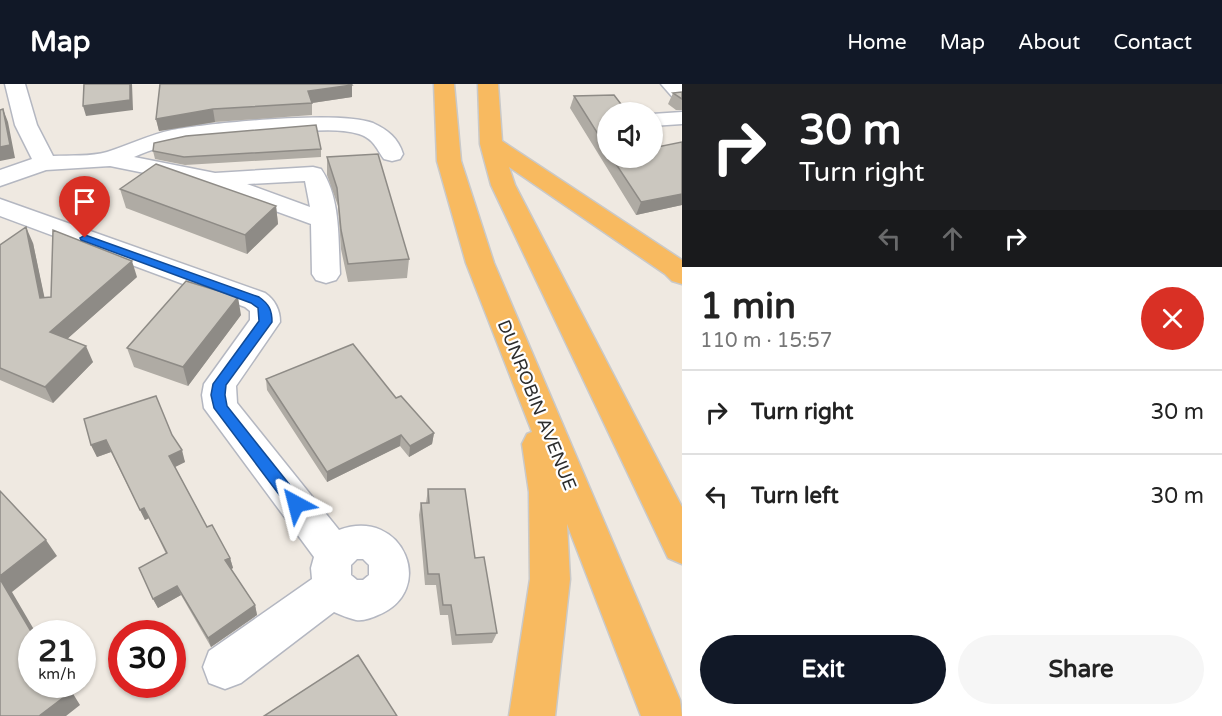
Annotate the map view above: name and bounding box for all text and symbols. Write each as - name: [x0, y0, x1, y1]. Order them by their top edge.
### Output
- text: Map: [30, 25, 90, 59]
- text: Home: [847, 30, 907, 55]
- text: Map: [940, 30, 985, 55]
- text: About: [1018, 30, 1080, 55]
- text: Contact: [1113, 30, 1192, 55]
- map controls: [597, 102, 663, 168]
- button: sound: [597, 102, 663, 168]
- text: 30 m: [799, 105, 901, 156]
- icon: right: [700, 108, 778, 186]
- text: Turn right: [799, 156, 925, 189]
- pin: [59, 176, 110, 238]
- icon: arrive: [68, 185, 101, 218]
- icon: left: [873, 222, 906, 255]
- icon: ahead: [936, 222, 969, 255]
- icon: right: [999, 222, 1032, 255]
- text: 1 min: [700, 285, 796, 328]
- button: close: [1141, 287, 1204, 350]
- street label: DUNROBIN AVENUE: [493, 317, 581, 493]
- text: 110 m · 15:57: [700, 329, 832, 353]
- icon: right: [700, 396, 733, 429]
- text: Turn right: [751, 399, 853, 425]
- text: 30 m: [1150, 399, 1204, 425]
- position arrow: [264, 472, 328, 536]
- icon: left: [700, 480, 733, 513]
- text: Turn left: [751, 483, 839, 509]
- text: 30 m: [1150, 483, 1204, 509]
- speed limit sign: 30: [108, 620, 186, 698]
- text: 21: [38, 633, 76, 670]
- button: Exit: [700, 635, 946, 704]
- button: Share: [958, 635, 1204, 704]
- text: km/h: [38, 665, 76, 683]

